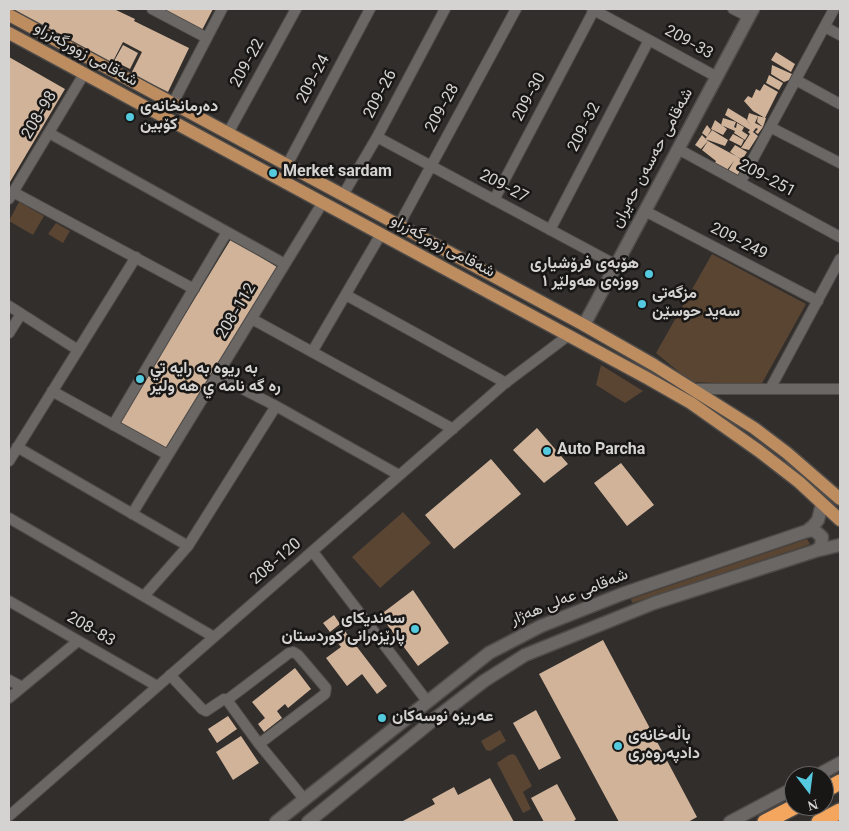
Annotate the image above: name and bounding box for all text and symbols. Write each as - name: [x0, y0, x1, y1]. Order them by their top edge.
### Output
- street label: شەقامی زوورگەزراو: [30, 20, 140, 92]
- street label: 209-33: [660, 23, 716, 65]
- street label: 209-22: [228, 36, 270, 92]
- street label: 209-24: [294, 52, 336, 108]
- street label: 209-26: [361, 67, 403, 123]
- street label: 209-30: [510, 70, 552, 126]
- street label: 209-28: [423, 81, 465, 137]
- street label: شەقامی حەسەن حەیران: [609, 86, 699, 232]
- street label: 208-98: [19, 89, 63, 143]
- place label: دەرمانخانەی کۆبین: [140, 98, 218, 136]
- street label: 209-32: [566, 100, 606, 156]
- marker: دەرمانخانەی کۆبین: [124, 111, 136, 123]
- street label: 209-251: [734, 157, 798, 203]
- place label: Merket sardam: [283, 163, 392, 183]
- marker: Merket sardam: [267, 167, 279, 179]
- street label: 209-27: [475, 167, 531, 209]
- street label: شەقامی زوورگەزراو: [387, 212, 497, 284]
- street label: 209-249: [706, 221, 770, 265]
- place label: هۆبەی فرۆشیاری ووزەی هەولێر ١: [530, 255, 639, 293]
- marker: هۆبەی فرۆشیاری ووزەی هەولێر ١: [643, 268, 655, 280]
- street label: 208-112: [214, 281, 262, 343]
- place label: مزگەتی سەید حوسێن: [652, 285, 740, 323]
- marker: مزگەتی سەید حوسێن: [636, 298, 648, 310]
- place label: به ريوه به رايه تي ره گه نامه ي هه ولير: [150, 360, 281, 398]
- marker: به ريوه به رايه تي ره گه نامه ي هه ولير: [134, 373, 146, 385]
- place label: Auto Parcha: [557, 441, 645, 461]
- marker: Auto Parcha: [541, 445, 553, 457]
- street label: 208-120: [248, 536, 306, 590]
- street label: شەقامی عەلی هەژار: [508, 567, 632, 631]
- street label: 208-83: [63, 610, 117, 652]
- place label: سەندیکای پارێزەرانی کوردستان: [282, 610, 405, 648]
- marker: سەندیکای پارێزەرانی کوردستان: [409, 623, 421, 635]
- place label: عەریزە نوسەکان: [392, 708, 493, 728]
- marker: عەریزە نوسەکان: [376, 712, 388, 724]
- place label: باڵەخانەی دادپەروەری: [628, 727, 700, 765]
- marker: باڵەخانەی دادپەروەری: [612, 740, 624, 752]
- north arrow: [784, 766, 834, 816]
- text: N: [806, 796, 820, 814]

